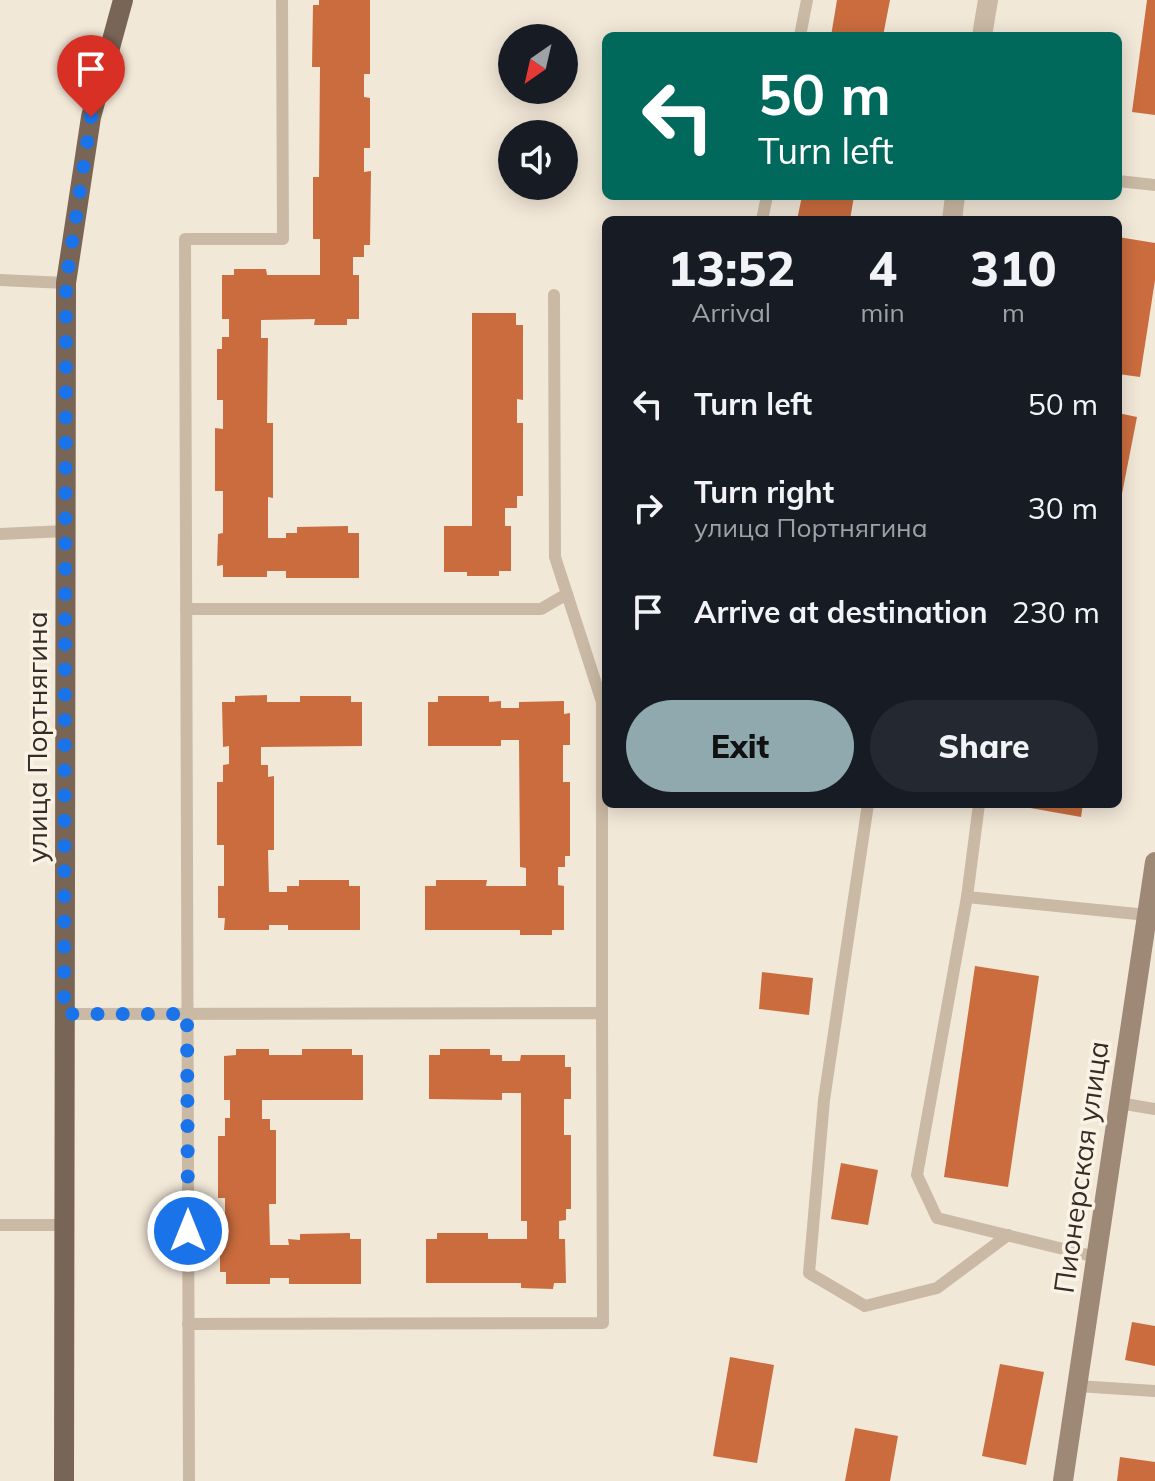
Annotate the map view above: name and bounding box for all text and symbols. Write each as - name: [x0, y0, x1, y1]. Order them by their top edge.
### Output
- north arrow: [498, 24, 578, 104]
- map controls: [498, 24, 578, 200]
- pin: [57, 35, 125, 117]
- icon: arrive: [69, 47, 113, 91]
- text: 50 m: [758, 59, 891, 129]
- icon: left: [626, 64, 730, 168]
- button: sound: [498, 120, 578, 200]
- text: Turn left: [758, 128, 894, 173]
- text: 13:52: [667, 238, 795, 298]
- text: 4: [868, 238, 897, 298]
- text: 310: [970, 238, 1057, 298]
- text: Arrival: [691, 296, 771, 329]
- text: min: [861, 296, 905, 329]
- text: m: [1002, 296, 1025, 329]
- icon: left: [626, 382, 670, 426]
- text: Turn left: [694, 385, 812, 423]
- text: 50 m: [1028, 385, 1098, 423]
- text: Turn right: [694, 473, 834, 511]
- icon: right: [626, 486, 670, 530]
- text: 30 m: [1028, 489, 1098, 527]
- text: улица Портнягина: [694, 511, 928, 544]
- icon: arrive: [626, 590, 670, 634]
- text: Arrive at destination: [694, 593, 988, 631]
- text: 230 m: [1012, 593, 1100, 631]
- street label: улица Портнягина: [19, 611, 54, 863]
- button: Exit: [626, 700, 854, 792]
- button: Share: [870, 700, 1098, 792]
- street label: Пионерская улица: [1045, 1039, 1116, 1295]
- position arrow: [146, 1189, 230, 1273]

